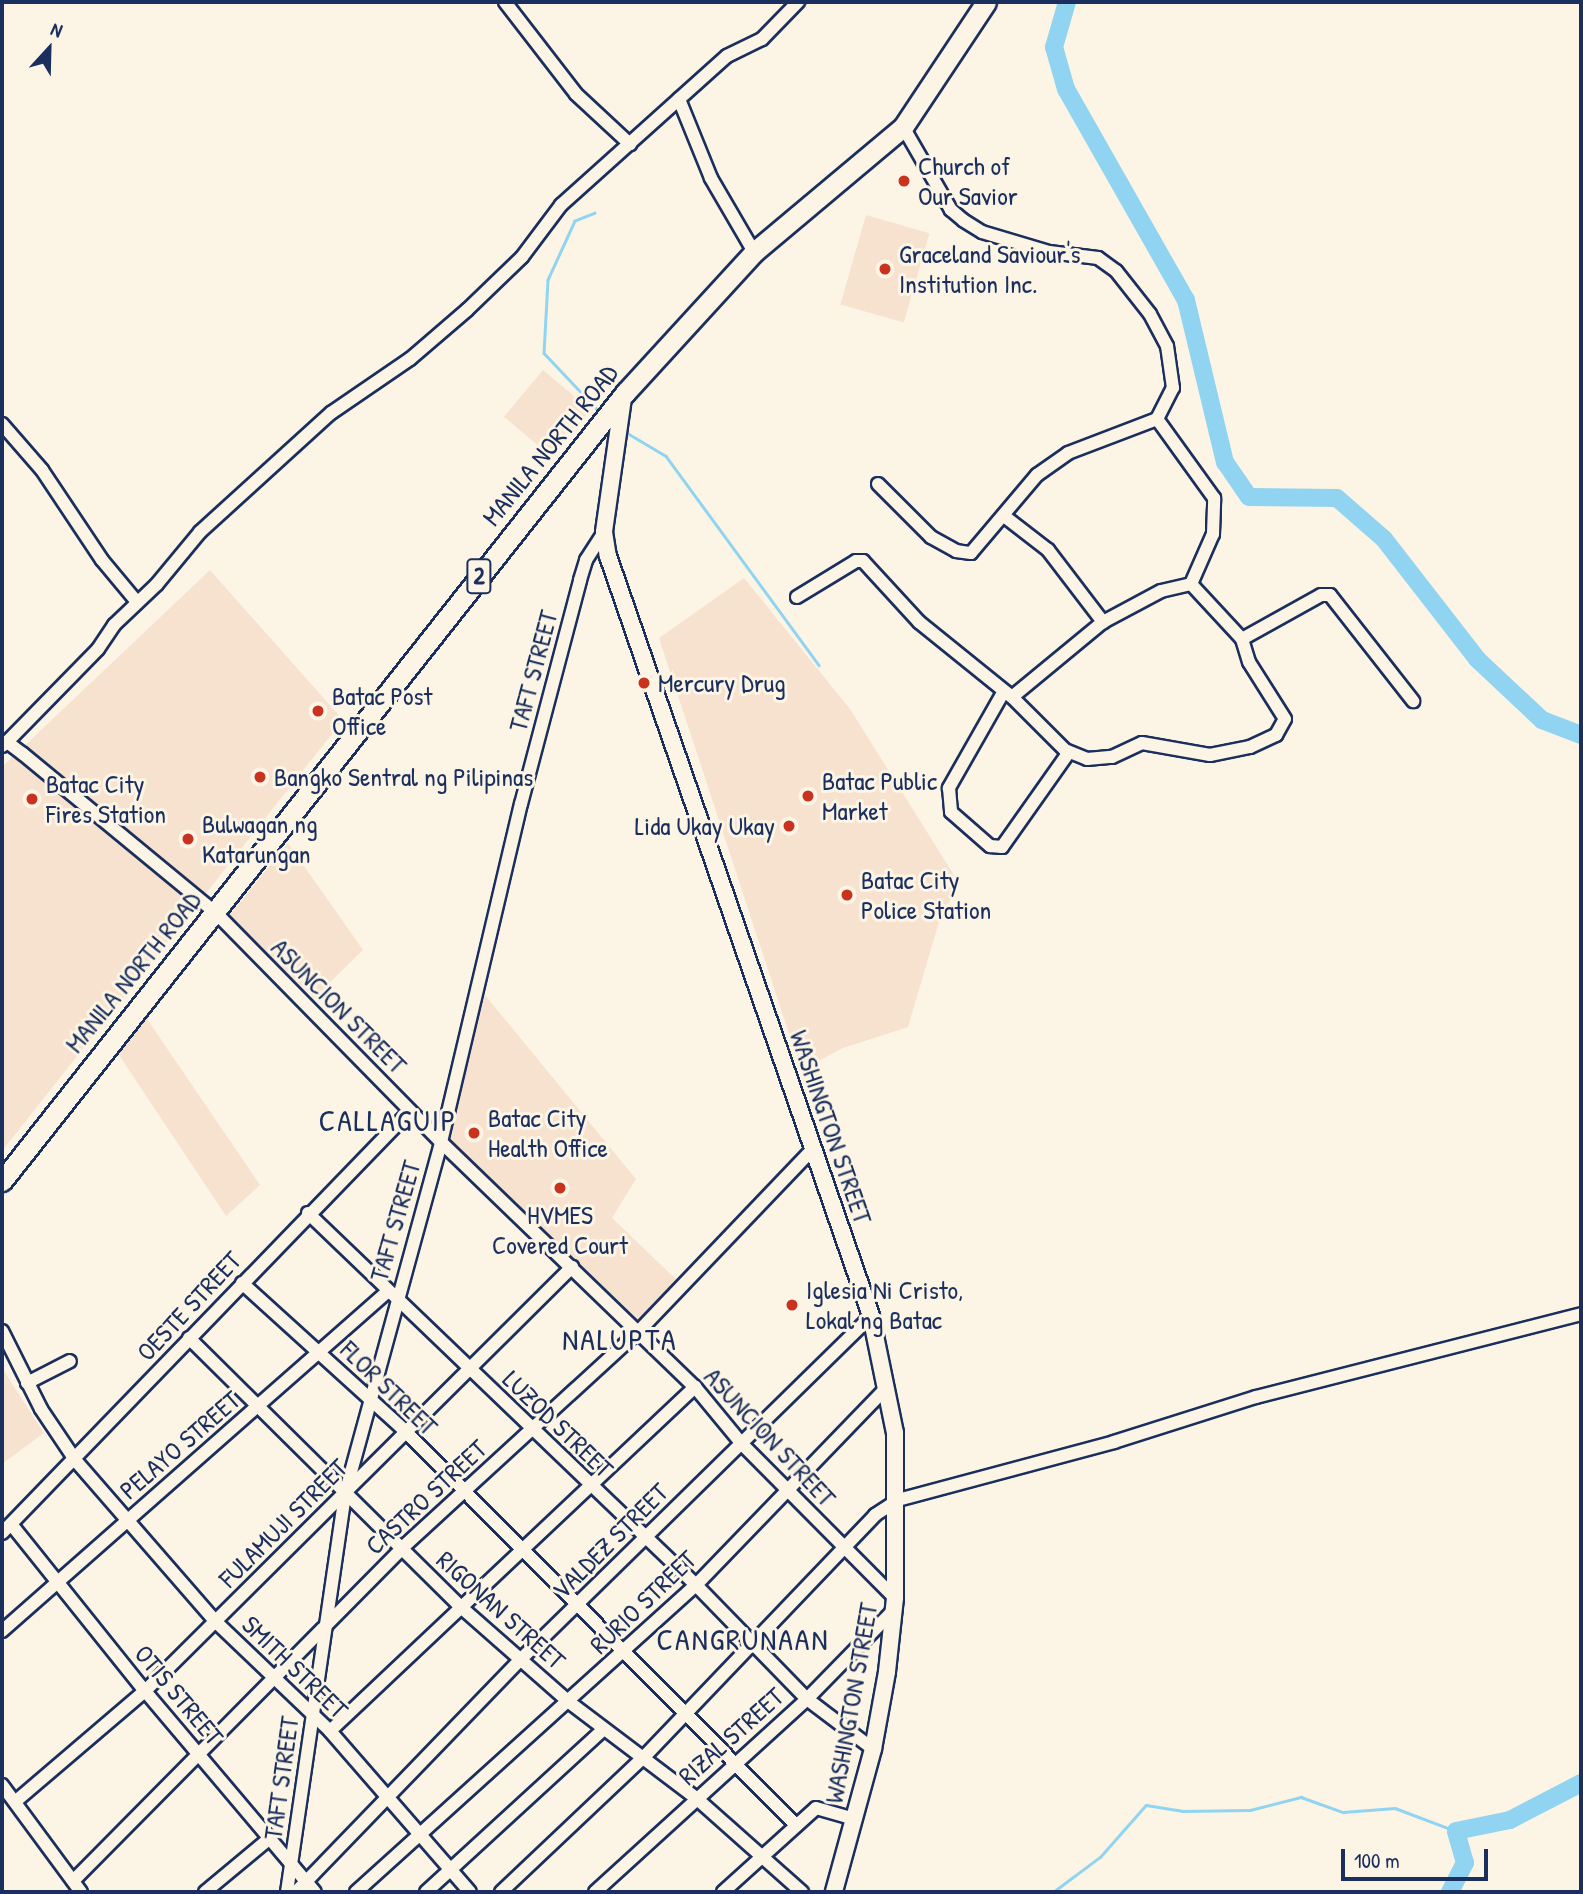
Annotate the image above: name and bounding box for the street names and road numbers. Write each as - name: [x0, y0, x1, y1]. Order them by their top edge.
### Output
- street label: MANILA NORTH ROAD: [476, 358, 624, 532]
- road number: 2: [465, 556, 493, 596]
- street label: TAFT STREET: [502, 607, 564, 735]
- street label: MANILA NORTH ROAD: [59, 885, 207, 1059]
- street label: ASUNCION STREET: [265, 932, 413, 1080]
- street label: WASHINGTON STREET: [783, 1026, 879, 1228]
- street label: TAFT STREET: [363, 1157, 427, 1285]
- street label: OESTE STREET: [130, 1245, 248, 1367]
- street label: FLOR STREET: [334, 1334, 444, 1442]
- street label: ASUNCION STREET: [698, 1361, 842, 1513]
- street label: LUZOD STREET: [496, 1364, 620, 1484]
- street label: PELAYO STREET: [113, 1384, 247, 1506]
- street label: CASTRO STREET: [359, 1433, 493, 1561]
- street label: FULAMUJI STREET: [212, 1452, 354, 1594]
- street label: VALDEZ STREET: [546, 1477, 674, 1605]
- street label: RIGONAN STREET: [430, 1544, 572, 1676]
- street label: RURIO STREET: [583, 1544, 703, 1660]
- street label: WASHINGTON STREET: [818, 1600, 884, 1806]
- street label: SMITH STREET: [236, 1609, 354, 1725]
- street label: OTIS STREET: [128, 1638, 230, 1752]
- street label: RIZAL STREET: [672, 1681, 790, 1791]
- street label: TAFT STREET: [257, 1715, 305, 1841]

